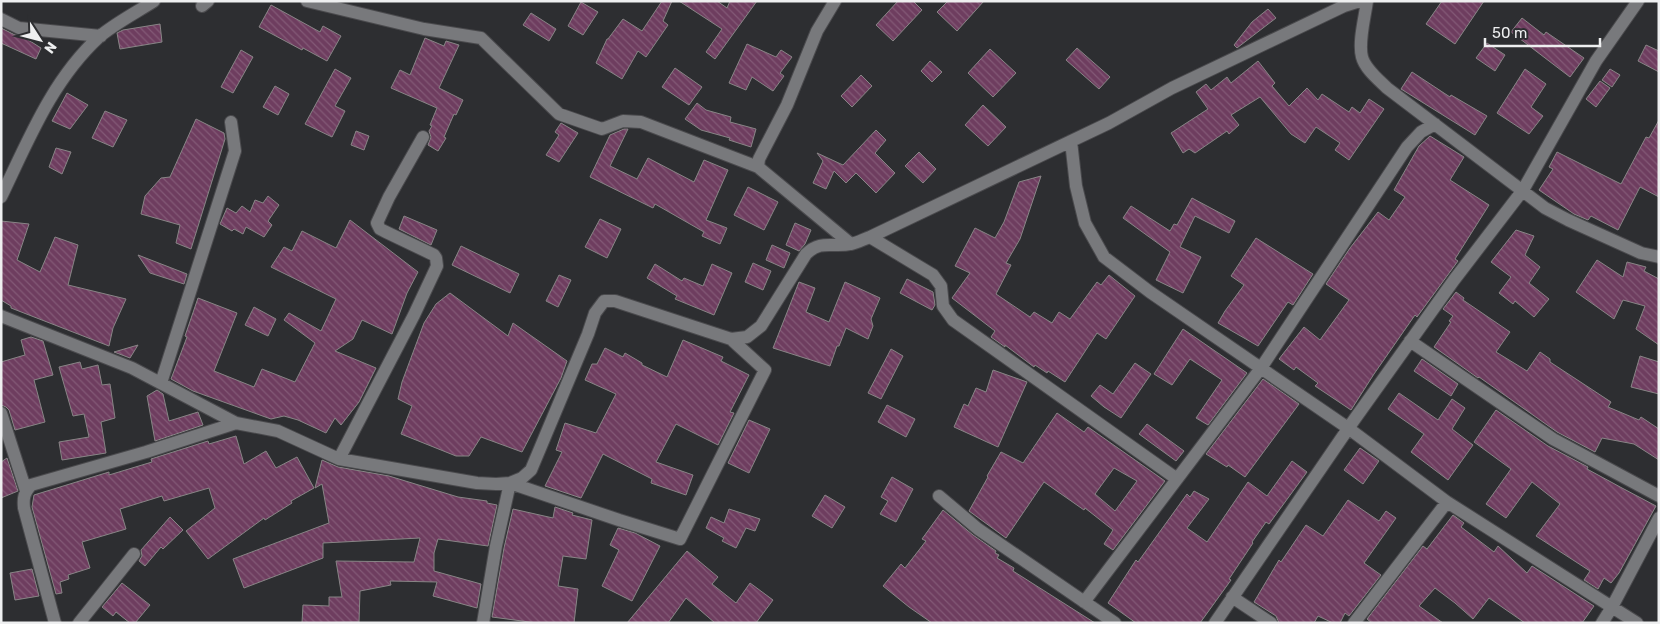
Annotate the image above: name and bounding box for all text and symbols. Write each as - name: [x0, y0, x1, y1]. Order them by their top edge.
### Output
- north arrow: [15, 15, 65, 65]
- scale bar: [1485, 15, 1600, 47]
- text: 50 m: [1492, 24, 1527, 42]
- text: N: [40, 38, 60, 56]

